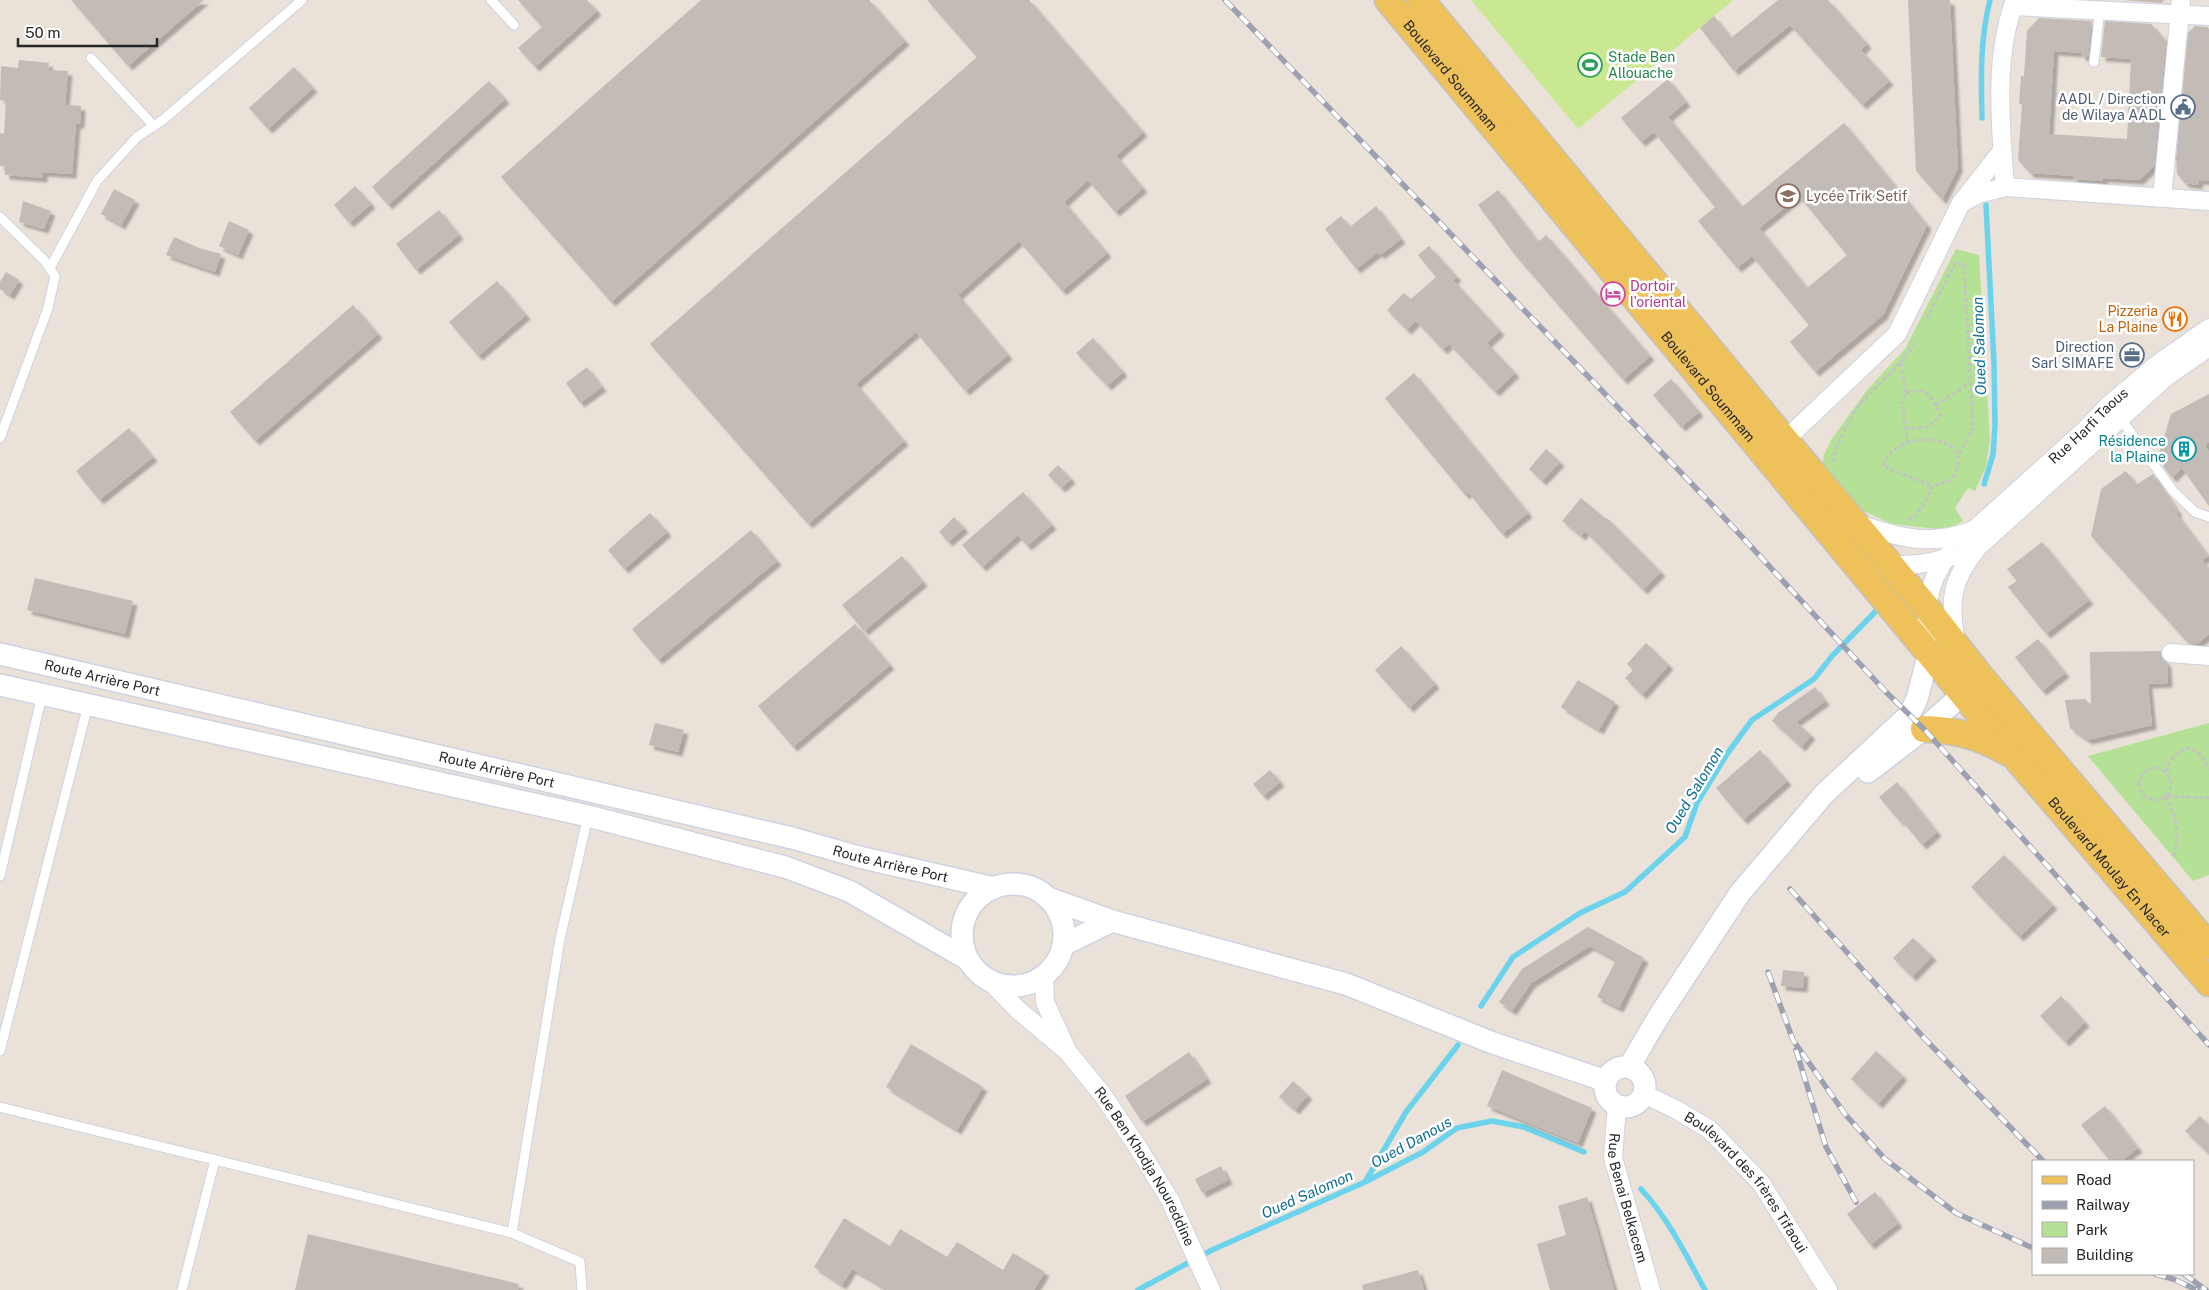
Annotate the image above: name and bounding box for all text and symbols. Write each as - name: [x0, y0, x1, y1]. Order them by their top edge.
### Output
- scale bar: [18, 15, 156, 47]
- street label: Boulevard Soummam: [1400, 17, 1501, 134]
- text: 50 m: [25, 24, 60, 41]
- place label: Stade Ben Allouache: [1608, 49, 1675, 81]
- sports icon: Stade Ben Allouache: [1577, 52, 1603, 78]
- place label: AADL / Direction de Wilaya AADL: [2058, 91, 2166, 123]
- public building icon: AADL / Direction de Wilaya AADL: [2170, 94, 2196, 120]
- school or university icon: Lycée Trik Setif: [1775, 183, 1801, 209]
- place label: Lycée Trik Setif: [1806, 188, 1908, 204]
- place label: Dortoir l'oriental: [1630, 278, 1686, 310]
- hotel icon: Dortoir l'oriental: [1600, 281, 1626, 307]
- water label: Oued Salomon: [1969, 297, 1989, 395]
- place label: Pizzeria La Plaine: [2099, 303, 2158, 335]
- restaurant icon: Pizzeria La Plaine: [2162, 306, 2188, 332]
- street label: Boulevard Soummam: [1658, 328, 1759, 445]
- place label: Direction Sarl SIMAFE: [2031, 339, 2114, 371]
- office icon: Direction Sarl SIMAFE: [2119, 342, 2145, 368]
- street label: Rue Harfi Taous: [2045, 385, 2131, 467]
- place label: Résidence la Plaine: [2098, 433, 2166, 465]
- building icon: Résidence la Plaine: [2171, 436, 2197, 462]
- street label: Route Arrière Port: [43, 657, 162, 699]
- water label: Oued Salomon: [1661, 743, 1727, 837]
- street label: Route Arrière Port: [437, 748, 556, 791]
- street label: Boulevard Moulay En Nacer: [2045, 794, 2174, 940]
- street label: Route Arrière Port: [831, 842, 950, 885]
- street label: Rue Ben Khodja Noureddine: [1091, 1084, 1198, 1249]
- street label: Boulevard des frères Tifaoui: [1681, 1108, 1811, 1256]
- water label: Oued Danous: [1368, 1113, 1454, 1171]
- street label: Rue Benai Belkacem: [1605, 1133, 1651, 1265]
- legend: [2032, 1160, 2194, 1275]
- water label: Oued Salomon: [1259, 1166, 1355, 1222]
- text: Road: [2076, 1171, 2112, 1188]
- text: Railway: [2076, 1196, 2130, 1213]
- text: Park: [2076, 1221, 2108, 1238]
- text: Building: [2076, 1246, 2134, 1263]

